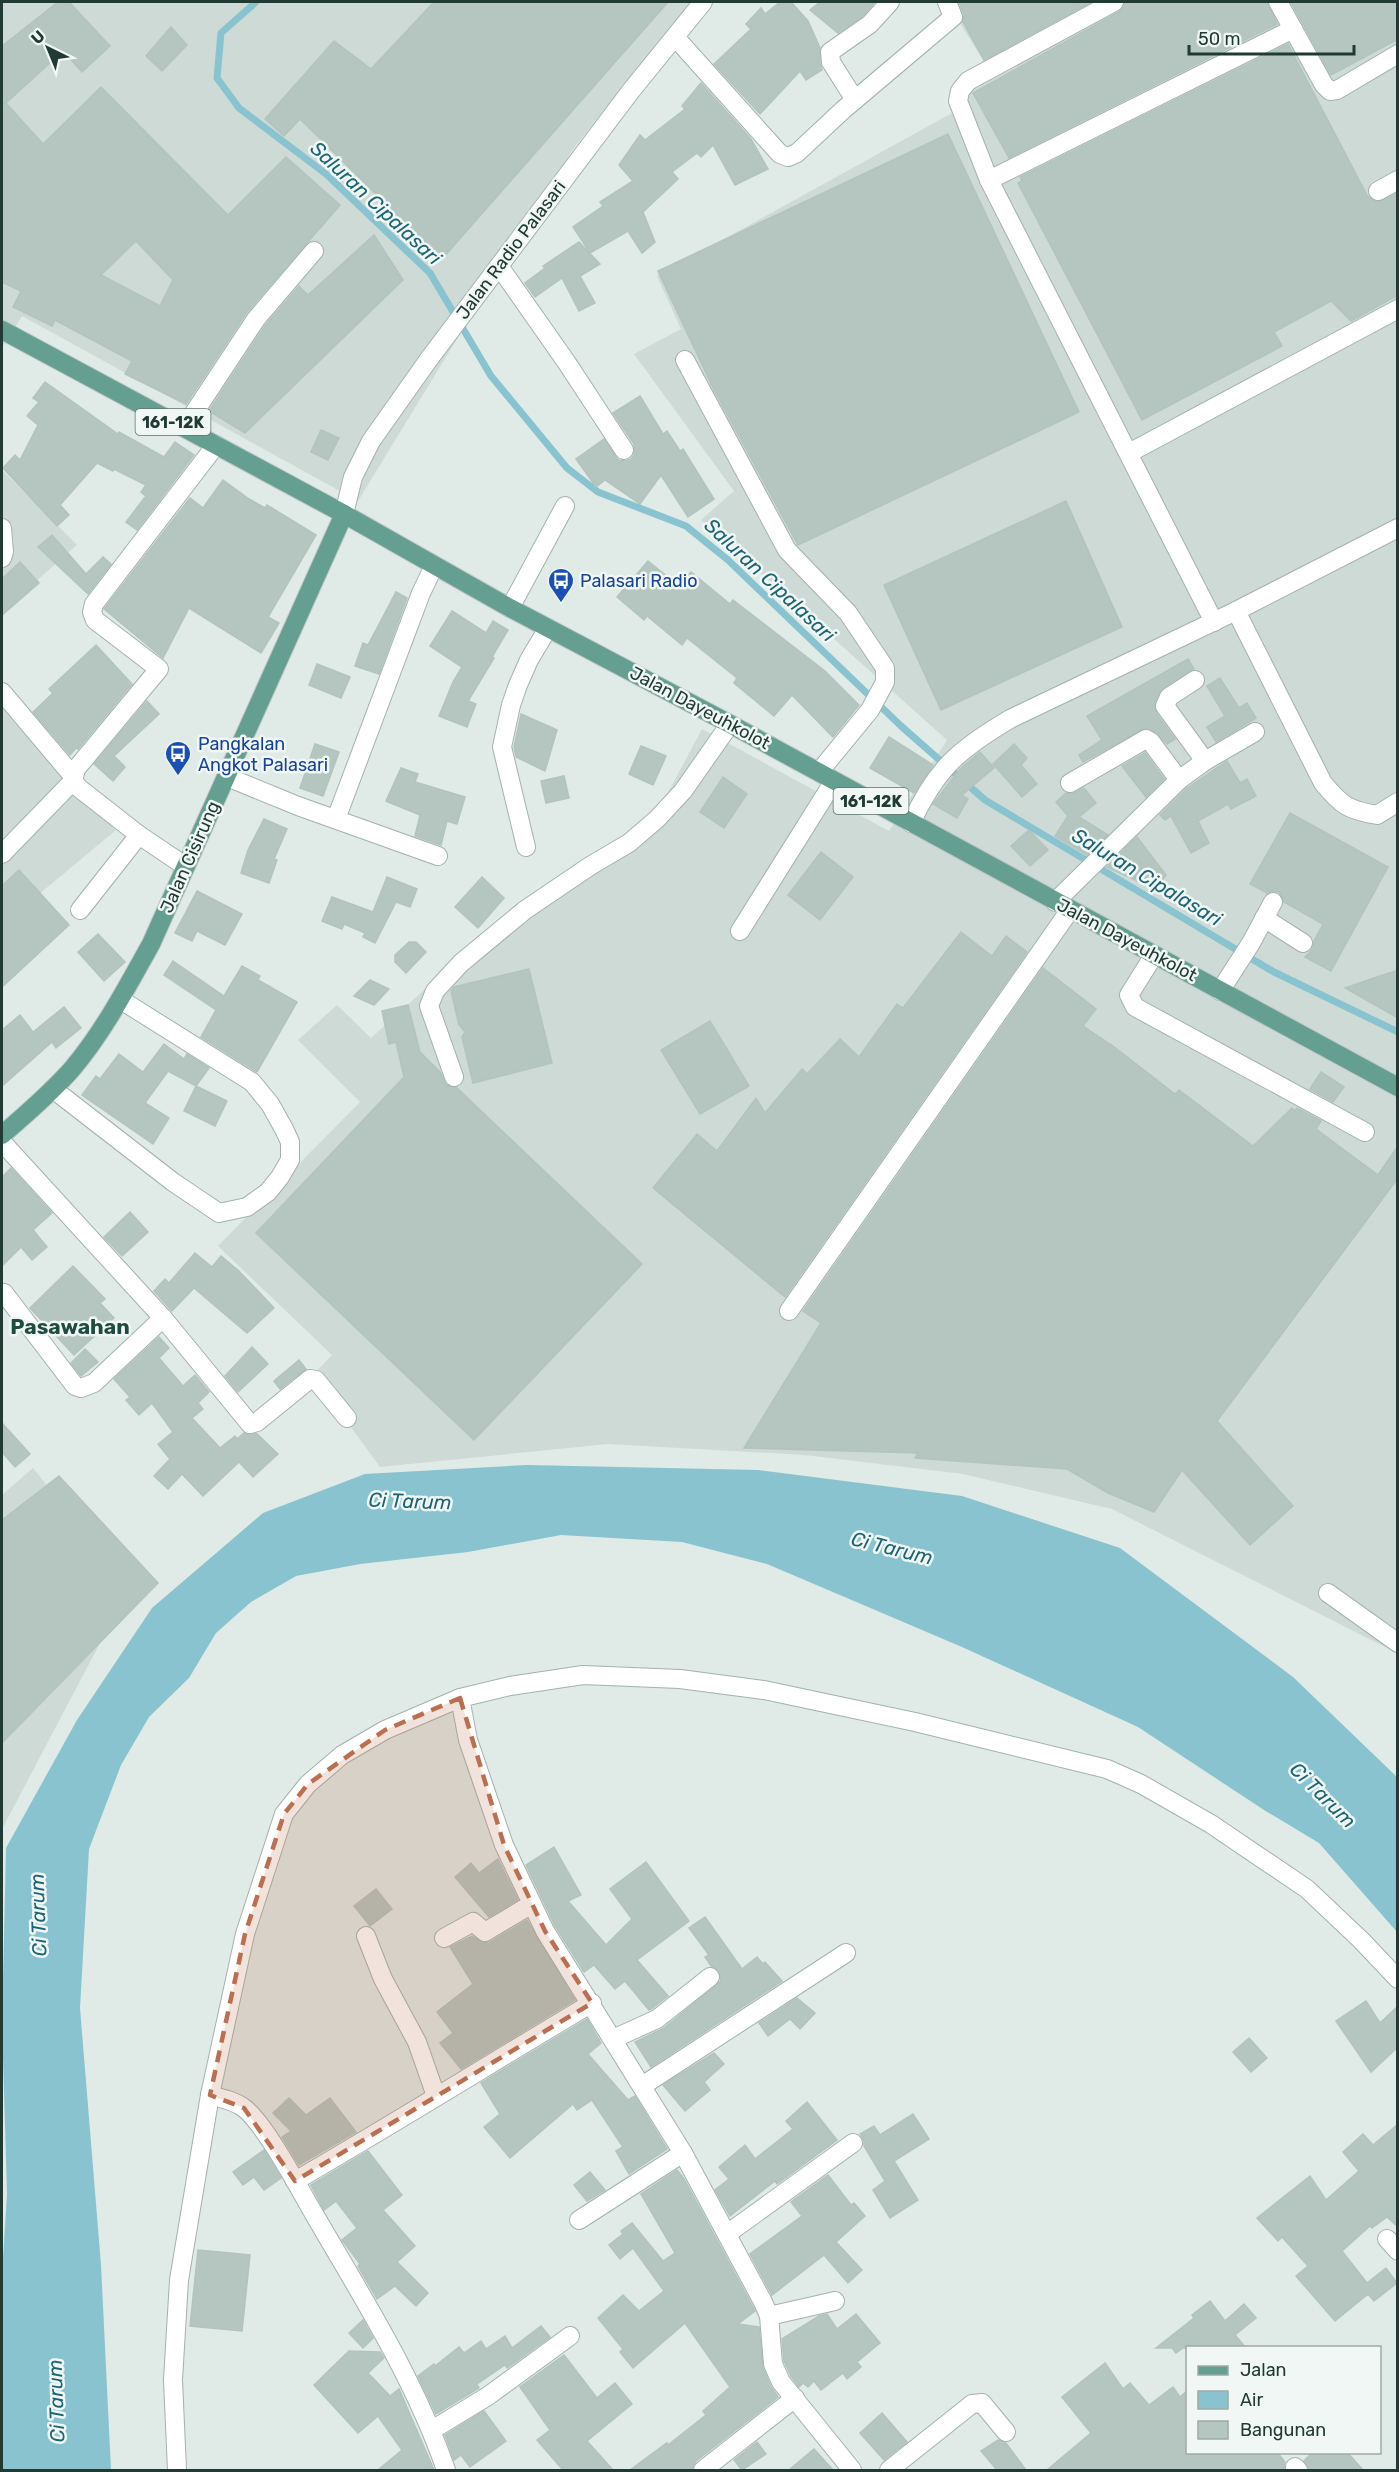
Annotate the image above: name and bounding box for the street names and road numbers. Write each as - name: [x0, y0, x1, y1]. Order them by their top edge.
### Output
- street label: Jalan Radio Palasari: [452, 176, 570, 324]
- road number: 161-12K: [136, 409, 210, 435]
- street label: Jalan Dayeuhkolot: [626, 662, 774, 754]
- road number: 161-12K: [834, 788, 908, 814]
- street label: Jalan Cisirung: [156, 798, 224, 916]
- street label: Jalan Dayeuhkolot: [1053, 894, 1201, 986]

